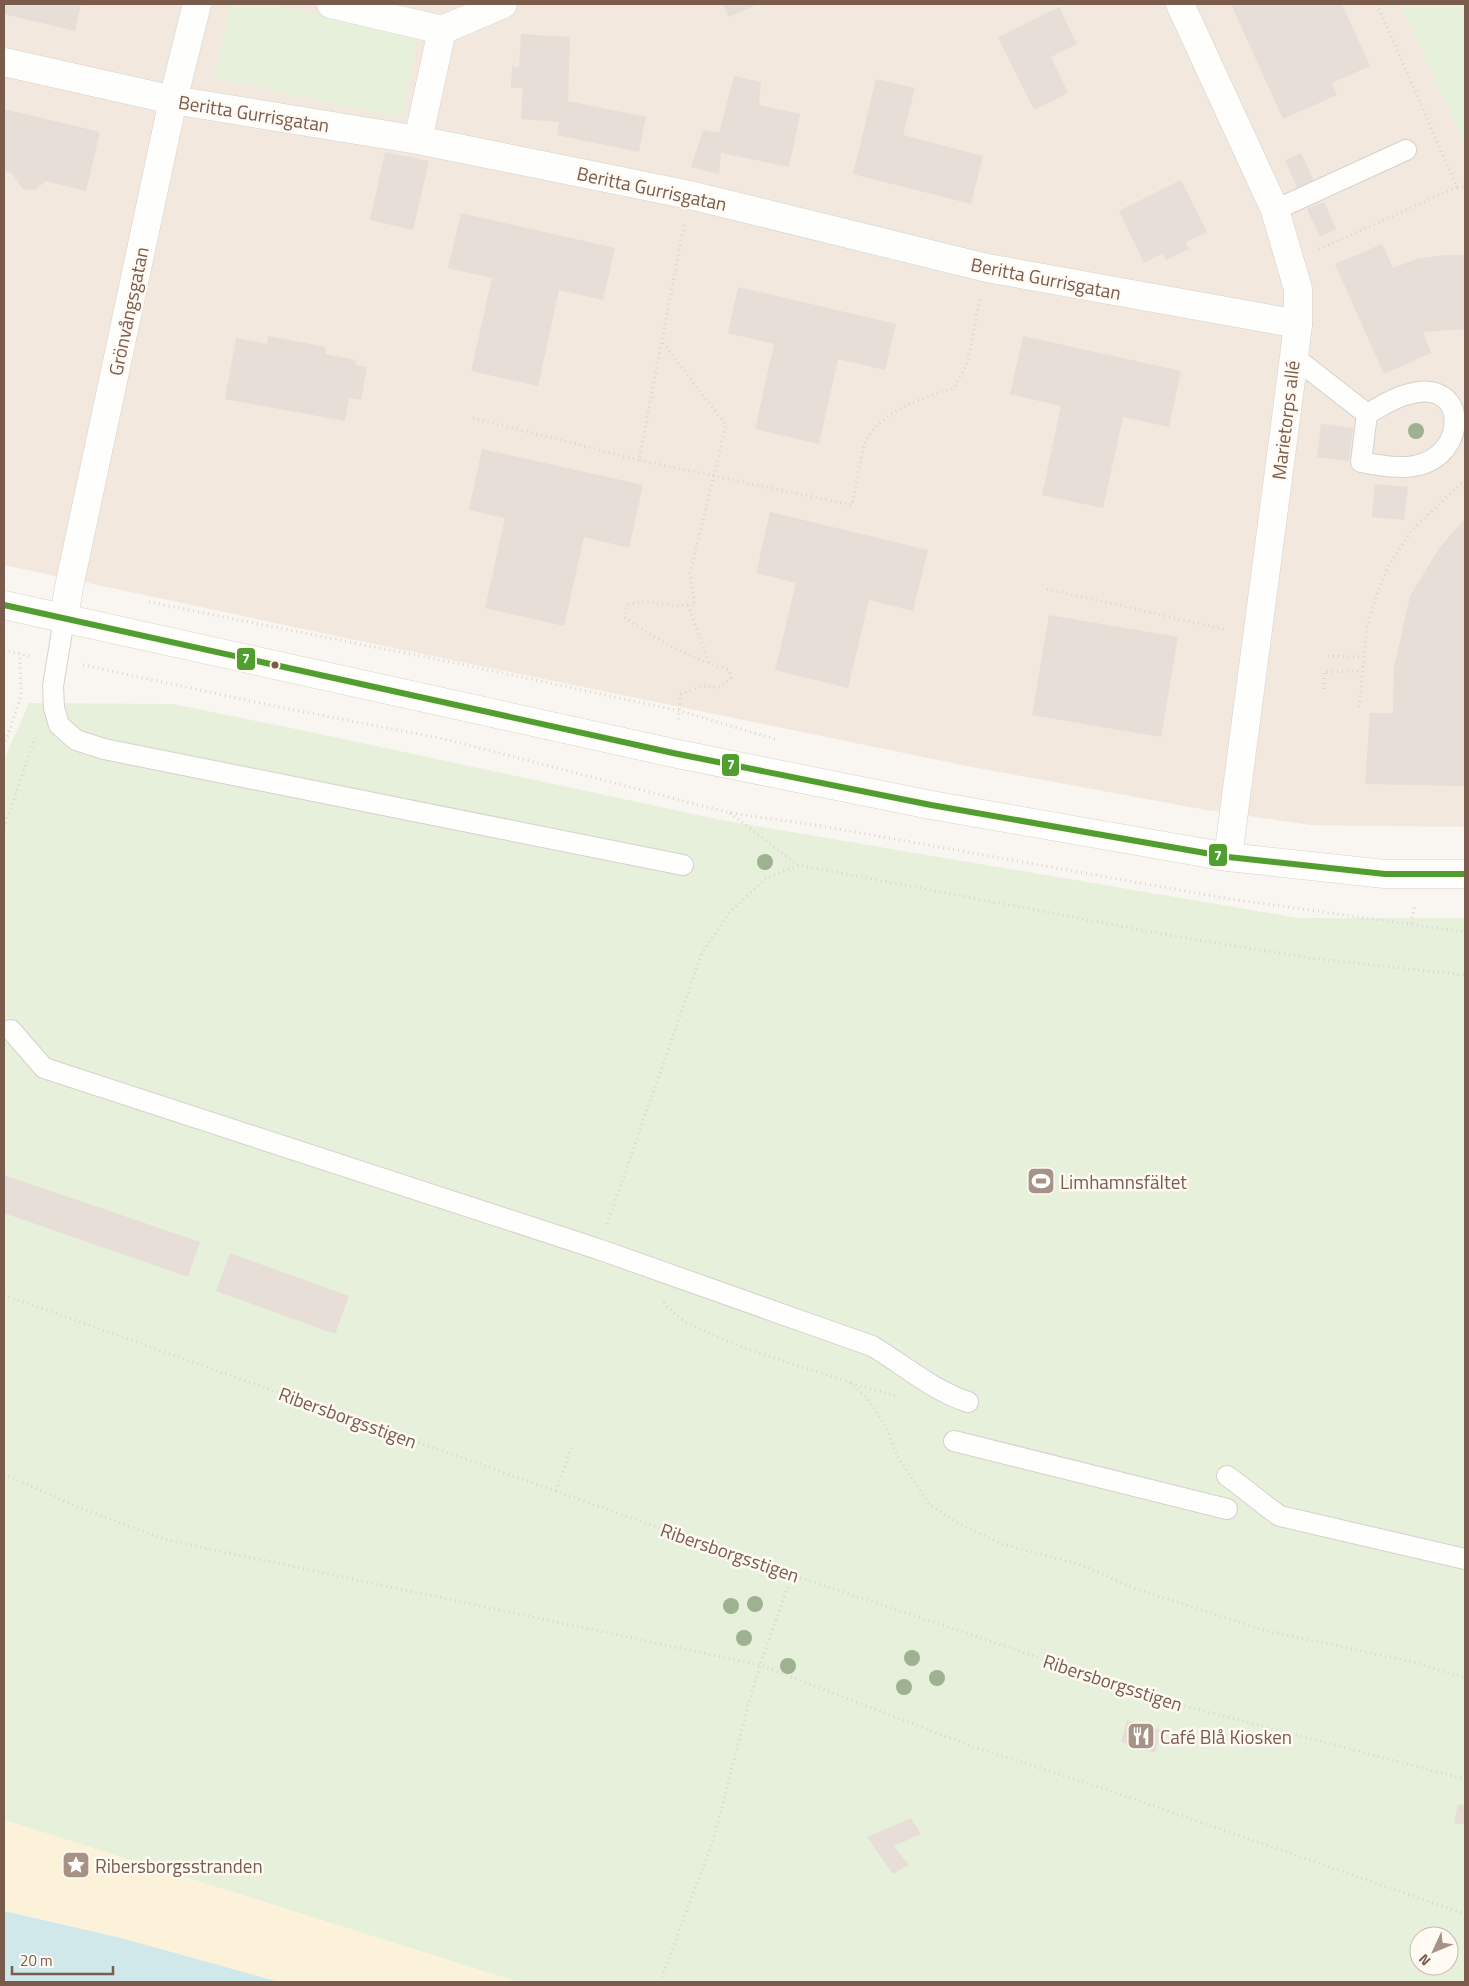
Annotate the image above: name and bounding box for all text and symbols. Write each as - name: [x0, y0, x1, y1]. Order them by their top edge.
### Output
- street label: Beritta Gurrisgatan: [176, 87, 332, 139]
- street label: Beritta Gurrisgatan: [574, 158, 730, 218]
- street label: Grönvångsgatan: [100, 244, 156, 378]
- street label: Beritta Gurrisgatan: [968, 249, 1124, 307]
- street label: Marietorps allé: [1263, 359, 1307, 481]
- line badge: 7: [236, 647, 256, 671]
- text: 7: [242, 647, 250, 668]
- unlabelled marker: [270, 660, 280, 670]
- line badge: 7: [721, 753, 740, 777]
- text: 7: [727, 753, 735, 774]
- line badge: 7: [1208, 843, 1228, 867]
- text: 7: [1214, 844, 1222, 865]
- sports icon: Limhamnsfältet: [1026, 1166, 1056, 1196]
- place label: Limhamnsfältet: [1060, 1167, 1187, 1196]
- street label: Ribersborgsstigen: [275, 1379, 421, 1455]
- street label: Ribersborgsstigen: [657, 1515, 803, 1589]
- street label: Ribersborgsstigen: [1039, 1646, 1187, 1718]
- restaurant icon: Café Blå Kiosken: [1126, 1721, 1156, 1751]
- place label: Café Blå Kiosken: [1160, 1722, 1292, 1751]
- place icon: Ribersborgsstranden: [61, 1850, 91, 1880]
- place label: Ribersborgsstranden: [95, 1851, 263, 1880]
- north arrow: [1409, 1926, 1459, 1976]
- scale bar: [12, 1944, 114, 1976]
- text: 20 m: [20, 1949, 53, 1972]
- text: N: [1413, 1950, 1435, 1971]

